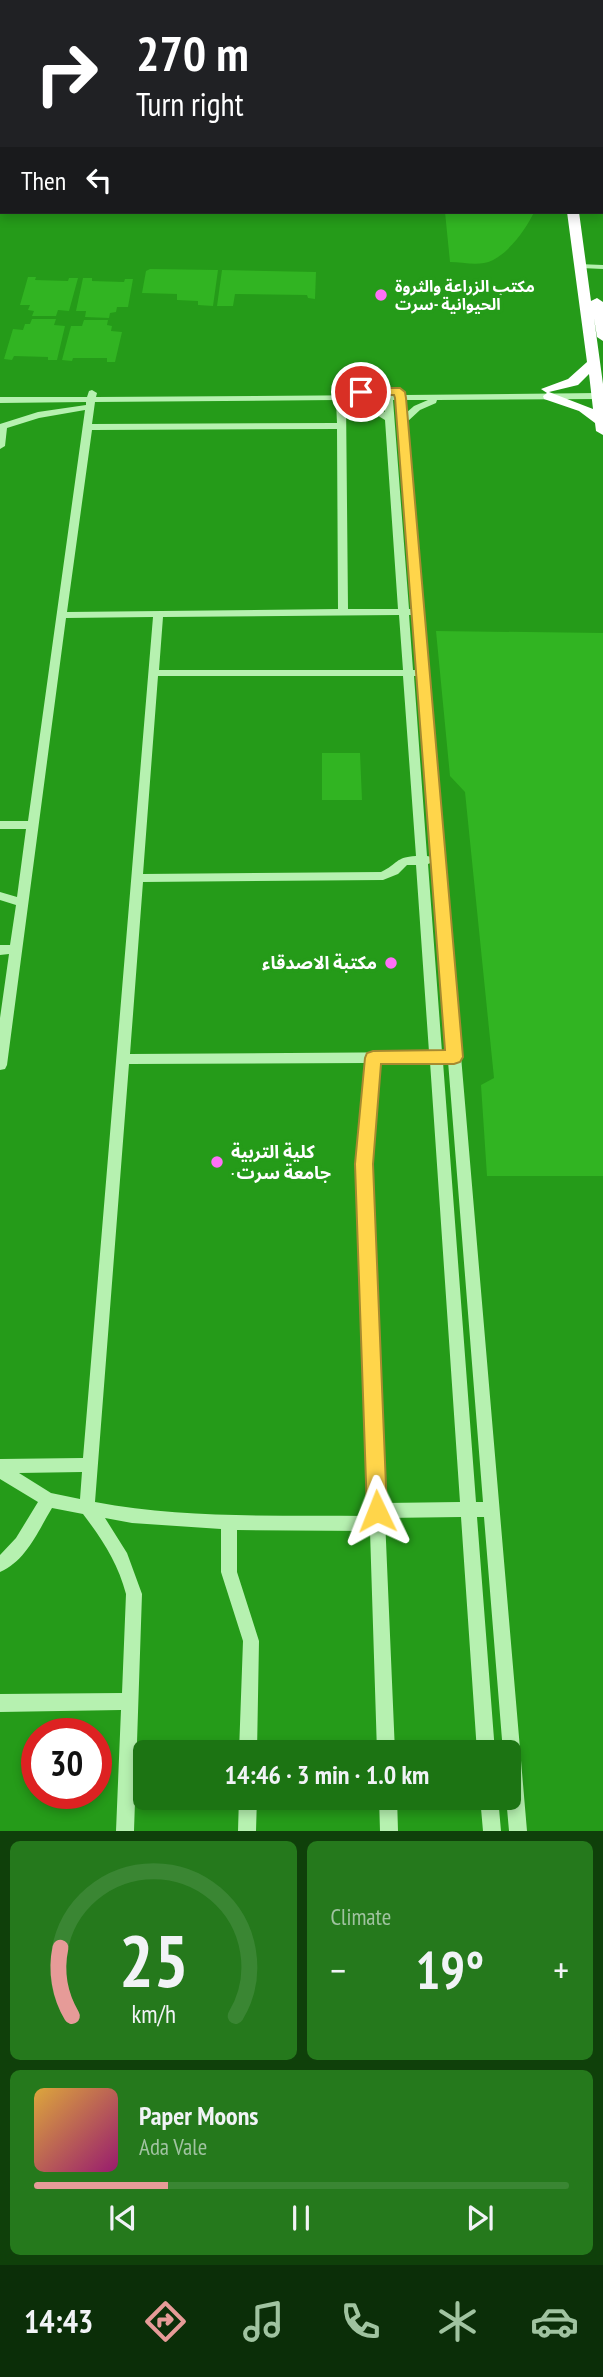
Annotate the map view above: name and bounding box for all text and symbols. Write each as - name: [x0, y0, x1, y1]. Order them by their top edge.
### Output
- text: 270 m: [136, 21, 249, 85]
- icon: right: [21, 28, 112, 119]
- text: Turn right: [136, 83, 244, 125]
- icon: left: [80, 161, 118, 199]
- text: Then: [21, 164, 66, 197]
- place label: مكتب الزراعة والثروة الحيوانية -سرت: [395, 276, 535, 314]
- marker: مكتب الزراعة والثروة الحيوانية -سرت: [373, 287, 389, 303]
- pin: [331, 362, 391, 422]
- icon: arrive: [342, 373, 380, 411]
- place label: مكتبة الاصدقاء: [262, 951, 377, 974]
- marker: مكتبة الاصدقاء: [383, 955, 399, 971]
- place label: كلية التربية -جامعة سرت: [231, 1140, 331, 1184]
- marker: كلية التربية -جامعة سرت: [209, 1154, 225, 1170]
- position arrow: [340, 1474, 414, 1548]
- speed limit sign: 30: [21, 1718, 112, 1809]
- text: 14:46 · 3 min · 1.0 km: [225, 1758, 429, 1791]
- text: Climate: [331, 1902, 391, 1931]
- text: 25: [118, 1913, 188, 2007]
- text: 19°: [415, 1936, 484, 2003]
- text: −: [331, 1945, 346, 1994]
- text: +: [553, 1945, 569, 1994]
- text: km/h: [131, 1998, 175, 2030]
- text: Paper Moons: [139, 2099, 258, 2132]
- text: Ada Vale: [139, 2132, 207, 2161]
- icon: previous: [104, 2199, 142, 2237]
- icon: pause: [282, 2199, 320, 2237]
- icon: next: [461, 2199, 499, 2237]
- icon: directions: [141, 2297, 190, 2346]
- icon: music: [239, 2297, 288, 2346]
- icon: phone: [336, 2297, 385, 2346]
- icon: climate: [433, 2297, 482, 2346]
- icon: car: [530, 2297, 579, 2346]
- text: 14:43: [24, 2300, 93, 2342]

